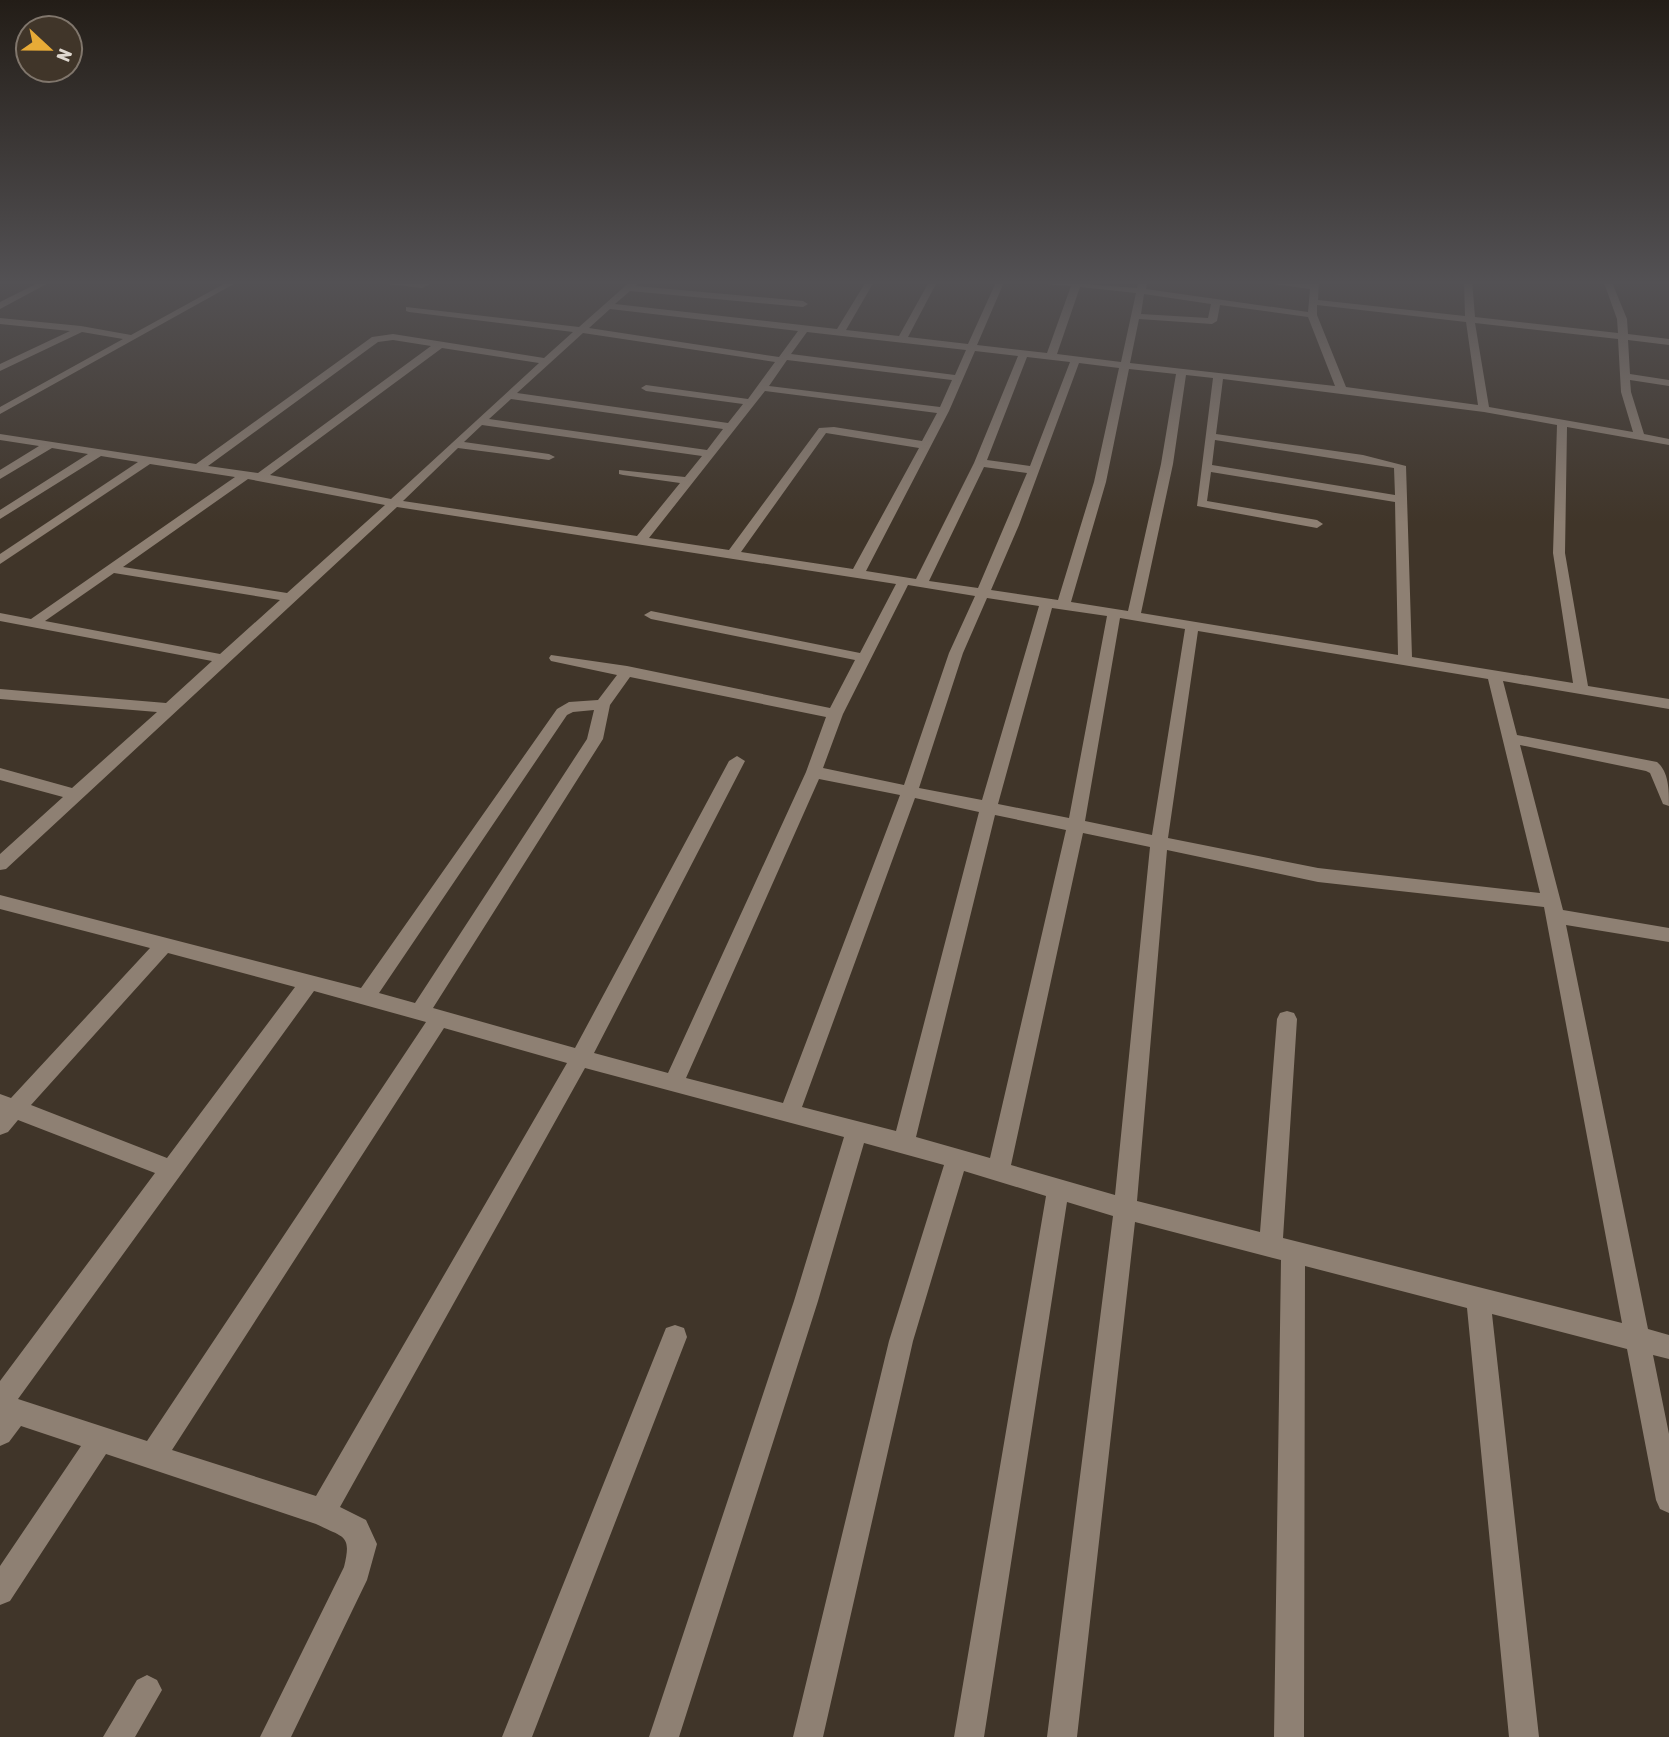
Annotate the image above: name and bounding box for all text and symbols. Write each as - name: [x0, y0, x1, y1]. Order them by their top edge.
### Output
- north arrow: [14, 14, 84, 84]
- text: N: [52, 46, 77, 65]

